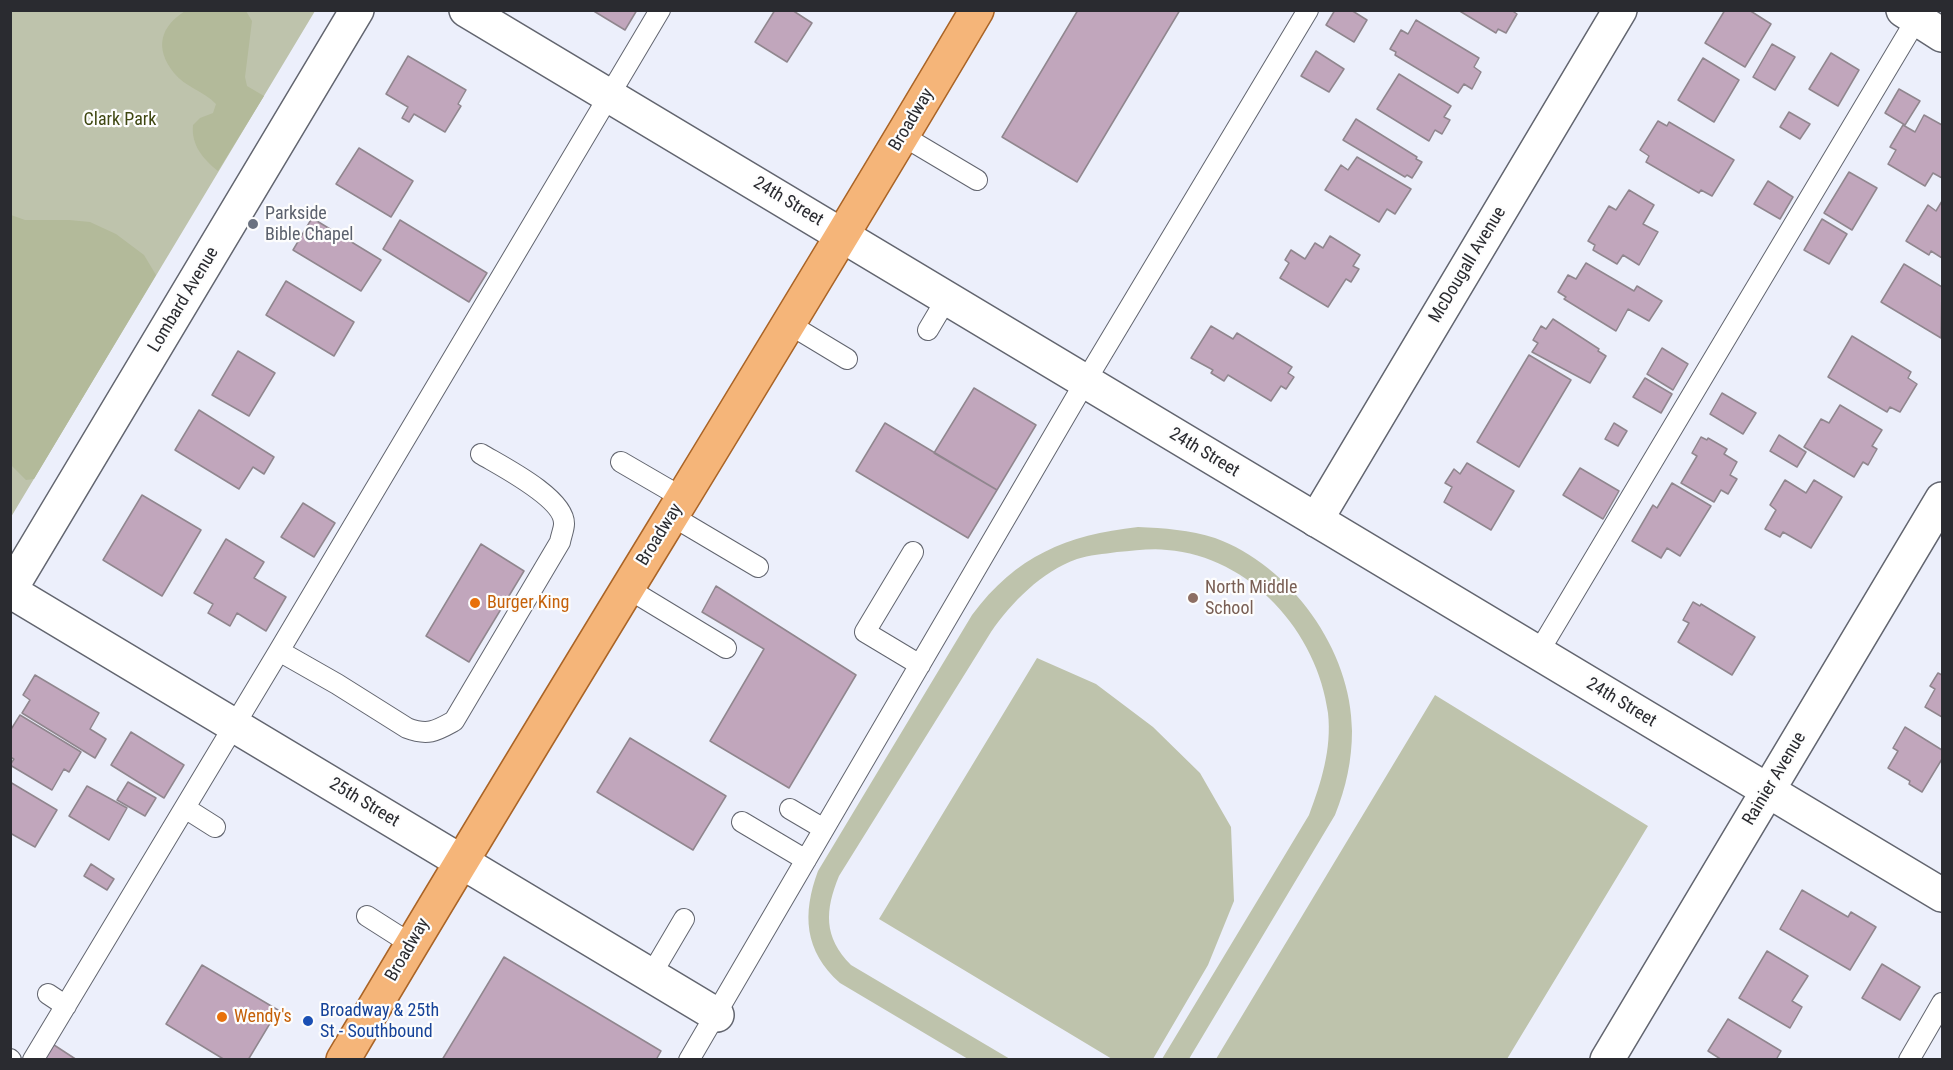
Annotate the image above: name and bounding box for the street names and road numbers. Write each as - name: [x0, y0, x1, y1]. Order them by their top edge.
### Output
- street label: Broadway: [885, 85, 939, 155]
- street label: 24th Street: [749, 173, 827, 231]
- street label: McDougall Avenue: [1425, 203, 1511, 327]
- street label: Lombard Avenue: [144, 244, 224, 356]
- street label: 24th Street: [1165, 424, 1243, 482]
- street label: Broadway: [632, 500, 688, 570]
- street label: 24th Street: [1582, 674, 1660, 732]
- street label: Rainier Avenue: [1739, 728, 1811, 830]
- street label: 25th Street: [325, 774, 403, 832]
- street label: Broadway: [381, 915, 435, 985]

